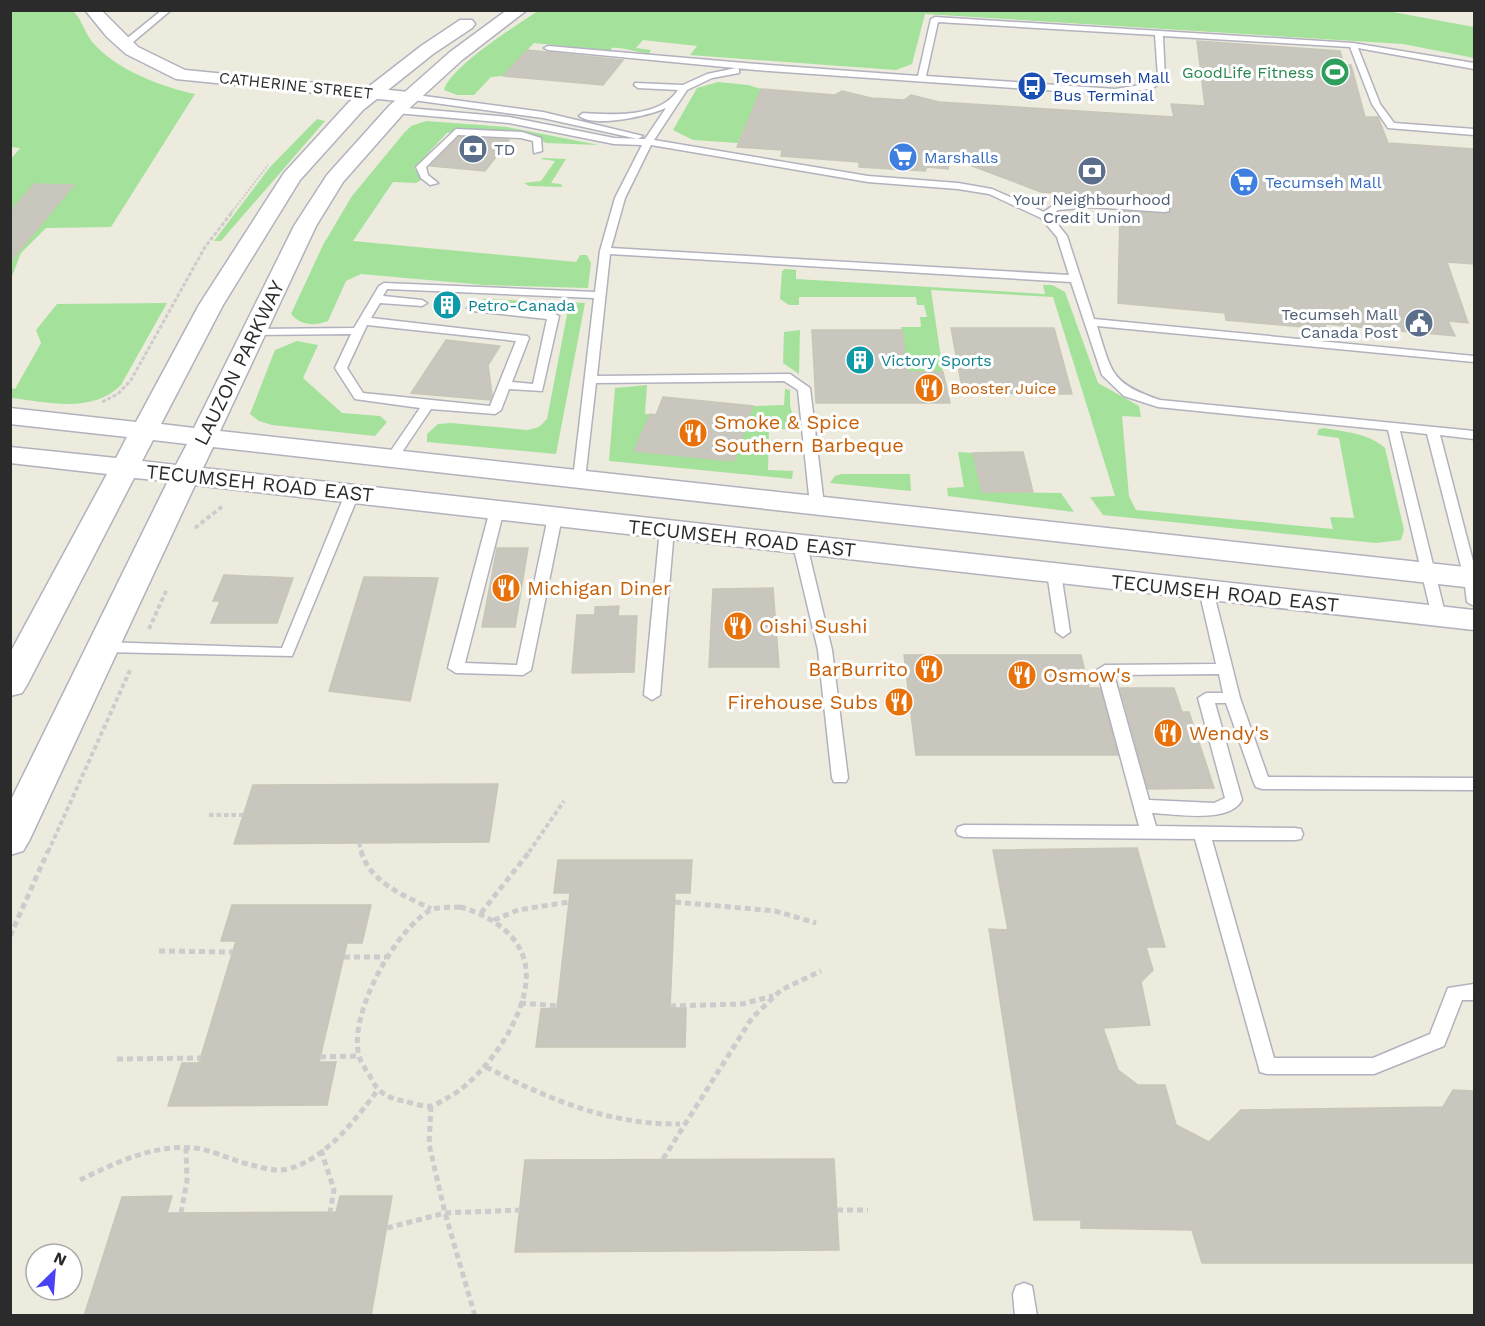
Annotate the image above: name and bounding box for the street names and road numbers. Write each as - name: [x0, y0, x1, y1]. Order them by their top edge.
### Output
- street label: CATHERINE STREET: [218, 68, 374, 103]
- street label: LAUZON PARKWAY: [189, 276, 290, 449]
- street label: TECUMSEH ROAD EAST: [145, 459, 375, 507]
- street label: TECUMSEH ROAD EAST: [627, 514, 857, 562]
- street label: TECUMSEH ROAD EAST: [1110, 569, 1340, 617]

